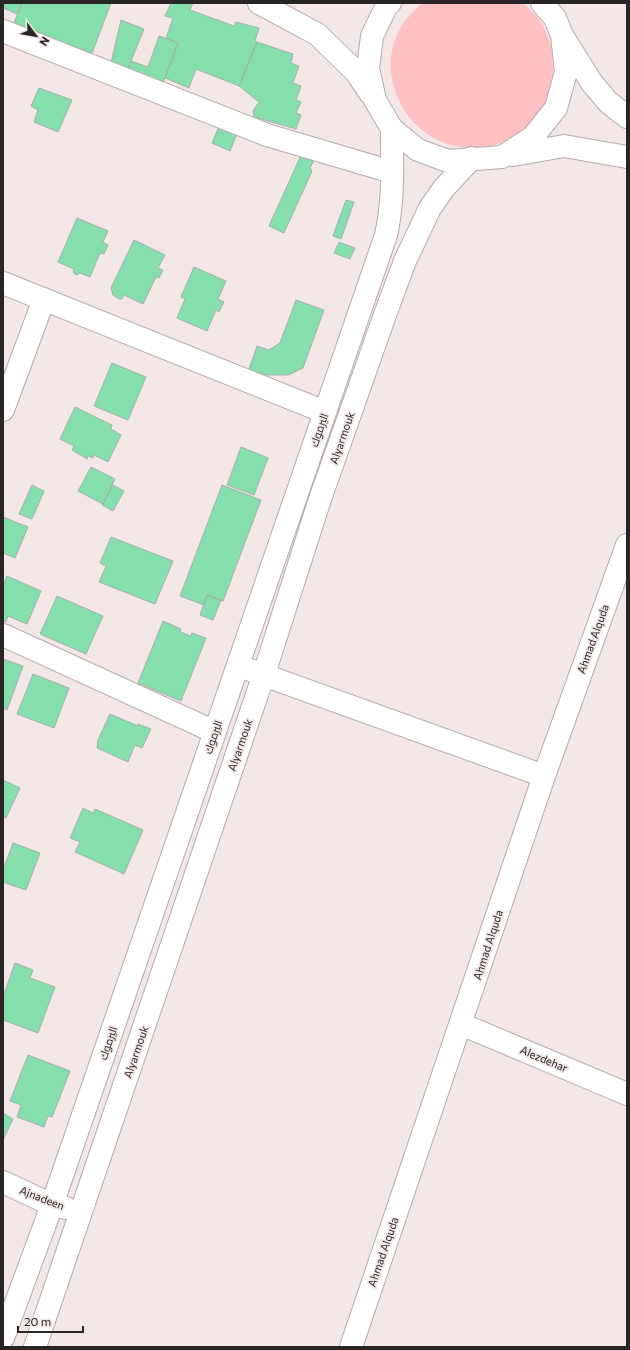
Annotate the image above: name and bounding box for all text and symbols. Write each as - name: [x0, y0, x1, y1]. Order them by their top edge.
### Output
- north arrow: [16, 16, 56, 56]
- text: N: [37, 35, 53, 49]
- street label: Alyarmouk: [327, 410, 357, 466]
- street label: اليرموك: [307, 411, 331, 449]
- street label: Ahmad Alquda: [574, 602, 611, 675]
- street label: Alyarmouk: [225, 717, 255, 773]
- street label: اليرموك: [201, 718, 225, 756]
- street label: Ahmad Alquda: [470, 908, 505, 981]
- street label: اليرموك: [96, 1024, 120, 1062]
- street label: Alyarmouk: [121, 1024, 151, 1080]
- street label: Alezdehar: [519, 1043, 570, 1075]
- street label: Ajnadeen: [18, 1183, 66, 1212]
- street label: Ahmad Alquda: [365, 1215, 401, 1288]
- scale bar: [18, 1308, 83, 1334]
- text: 20 m: [24, 1314, 51, 1328]

